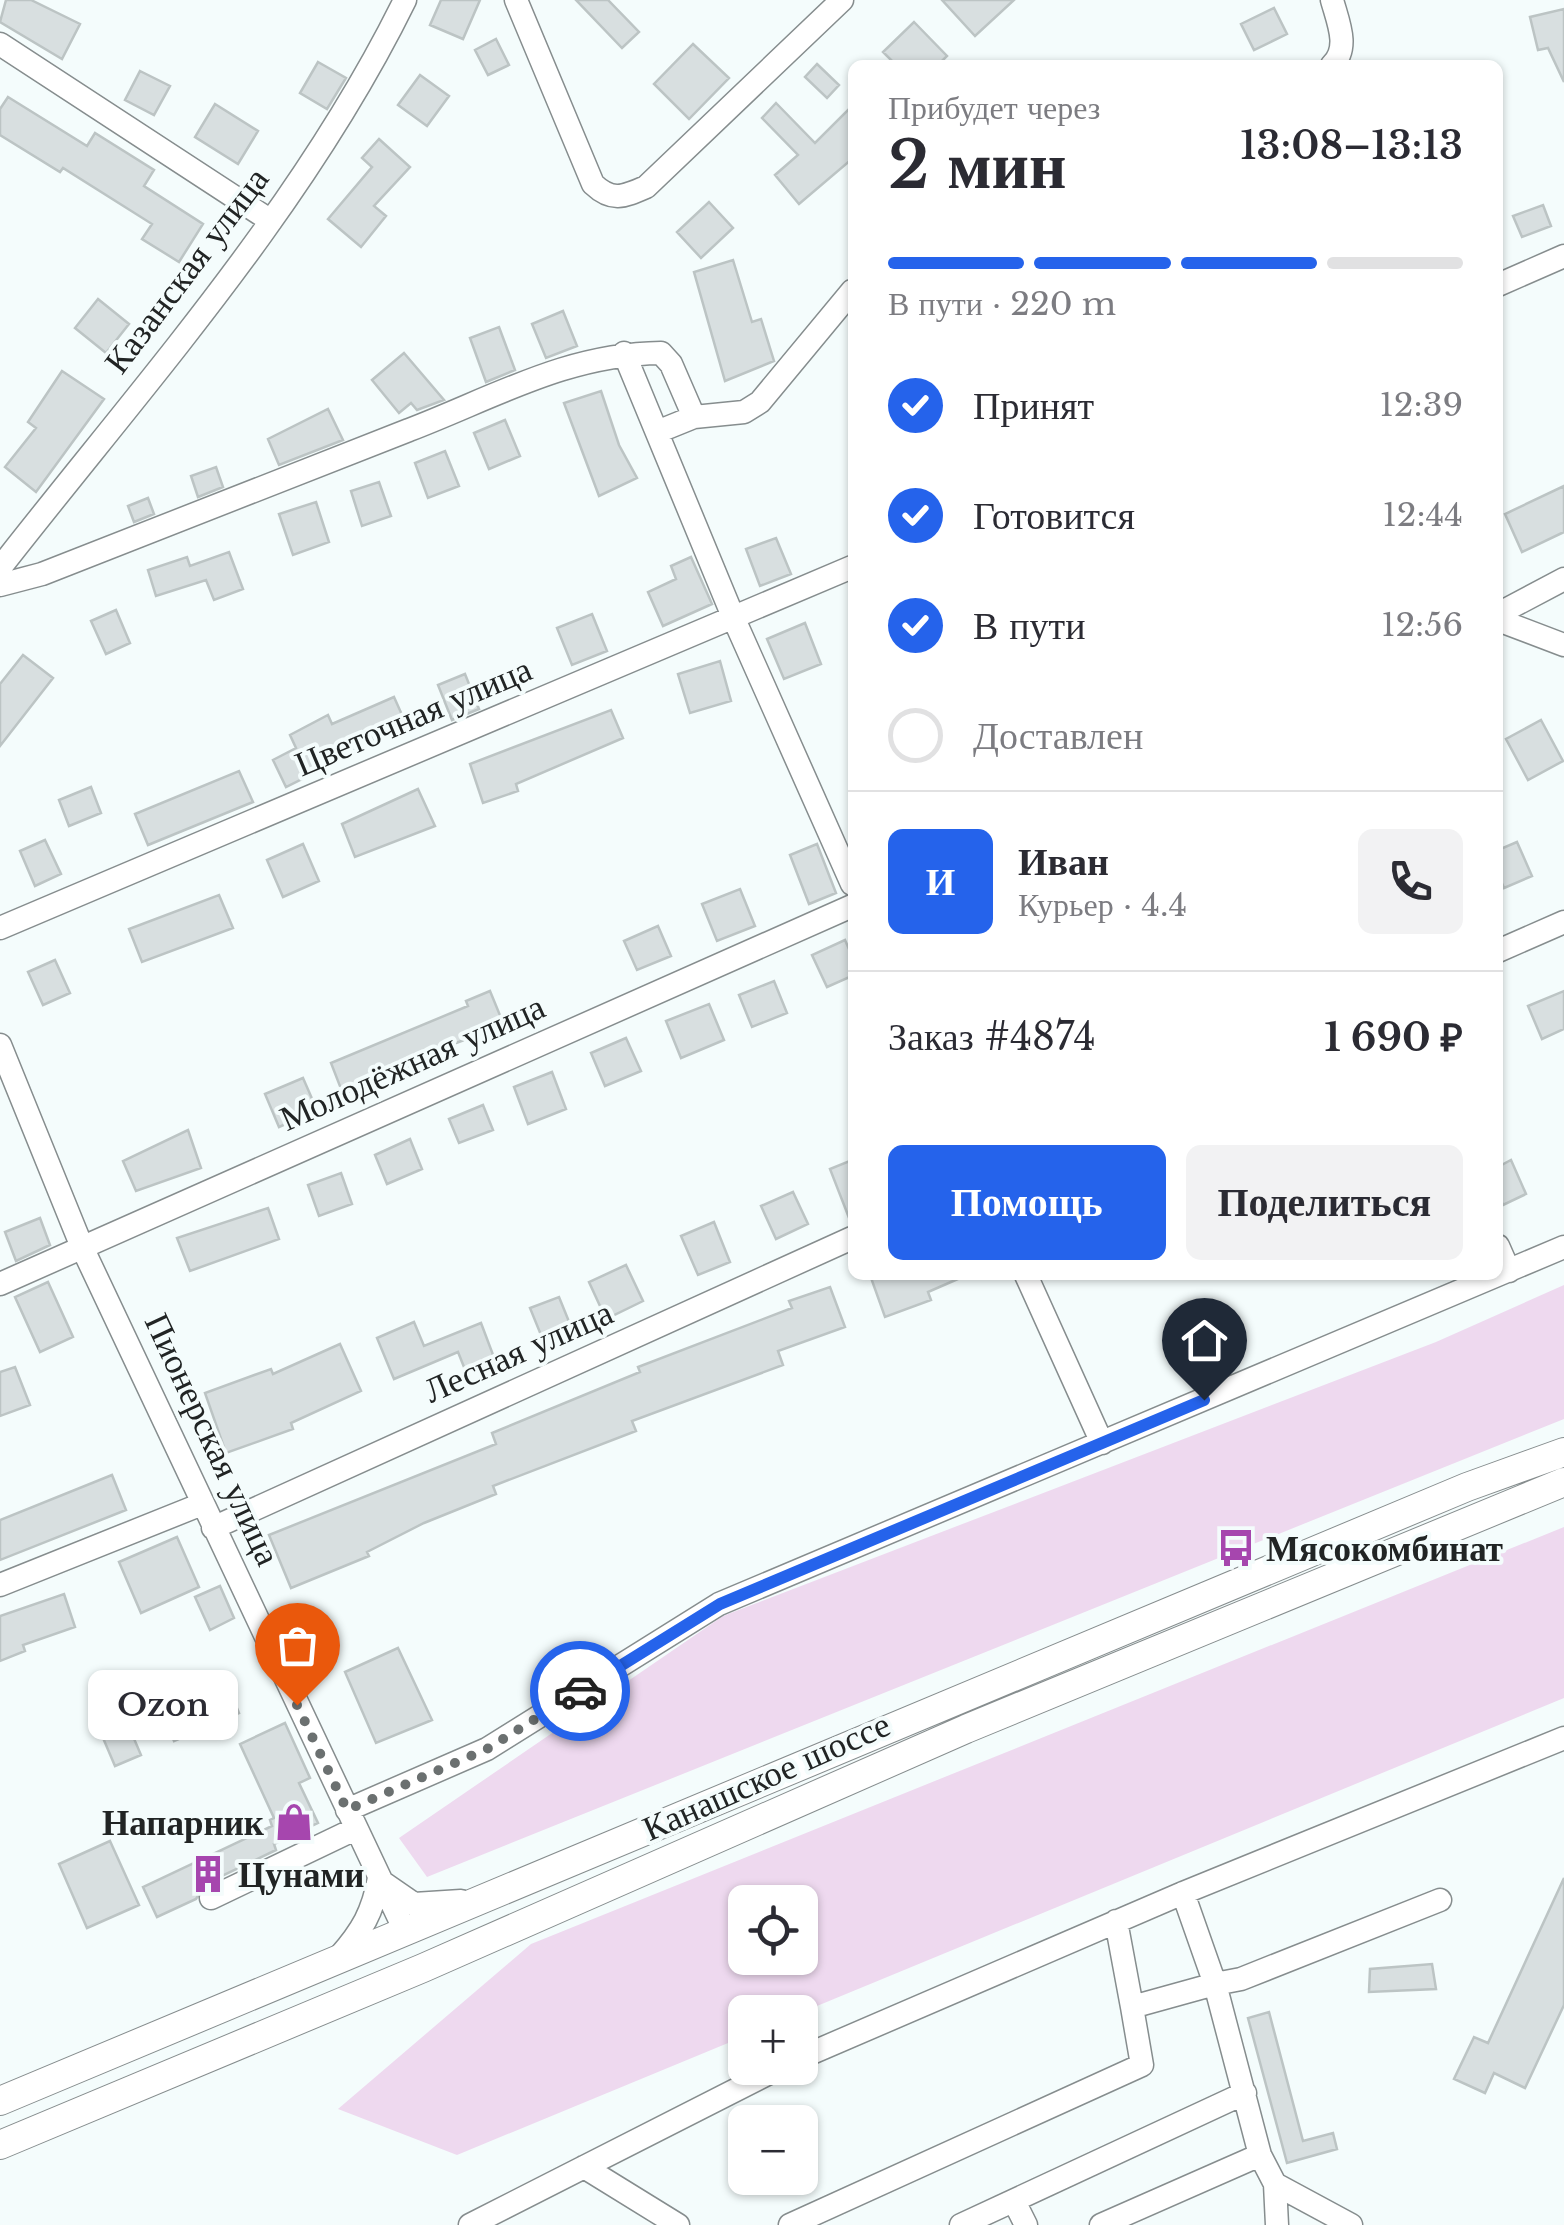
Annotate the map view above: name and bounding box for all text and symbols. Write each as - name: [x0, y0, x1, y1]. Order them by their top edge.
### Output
- text: Прибудет через: [888, 88, 1100, 128]
- text: 13:08–13:13: [1240, 122, 1463, 169]
- text: 2 мин: [888, 125, 1067, 206]
- street label: Казанская улица: [95, 158, 278, 381]
- text: В пути · 220 m: [888, 284, 1116, 324]
- icon: check: [888, 378, 943, 433]
- text: Принят: [973, 382, 1094, 429]
- text: 12:39: [1380, 385, 1463, 425]
- icon: check: [888, 488, 943, 543]
- text: Готовится: [973, 492, 1135, 539]
- text: 12:44: [1382, 495, 1463, 535]
- icon: check: [888, 598, 943, 653]
- text: В пути: [973, 602, 1086, 649]
- text: 12:56: [1381, 605, 1463, 645]
- street label: Цветочная улица: [288, 647, 538, 785]
- text: Доставлен: [973, 712, 1143, 759]
- button: phone: [1358, 829, 1463, 934]
- text: Иван: [1018, 838, 1109, 885]
- text: И: [926, 858, 955, 905]
- text: Курьер · 4.4: [1018, 885, 1187, 925]
- street label: Молодёжная улица: [273, 984, 552, 1140]
- text: Заказ #4874: [888, 1013, 1096, 1060]
- text: 1 690 ₽: [1324, 1014, 1463, 1061]
- button: Помощь: [888, 1145, 1166, 1260]
- button: Поделиться: [1186, 1145, 1463, 1260]
- street label: Лесная улица: [417, 1290, 620, 1412]
- pin: [1162, 1298, 1247, 1401]
- street label: Пионерская улица: [136, 1306, 290, 1572]
- icon: home: [1177, 1313, 1232, 1368]
- bus stop icon: Мясокомбинат: [1215, 1527, 1257, 1569]
- place label: Мясокомбинат: [1266, 1527, 1503, 1570]
- pin: [255, 1603, 340, 1706]
- icon: bag: [270, 1618, 325, 1673]
- courier: [530, 1641, 630, 1741]
- icon: car: [553, 1664, 608, 1719]
- callout: Ozon: [87, 1670, 237, 1740]
- text: Ozon: [117, 1685, 209, 1725]
- street label: Канашское шоссе: [636, 1702, 896, 1850]
- place label: Напарник: [102, 1801, 265, 1844]
- shop icon: Напарник: [273, 1801, 315, 1843]
- building icon: Цунами: [187, 1853, 229, 1895]
- place label: Цунами: [238, 1853, 364, 1896]
- map controls: [728, 1885, 818, 2195]
- button: locate: [728, 1885, 818, 1975]
- button: +: [728, 1995, 818, 2085]
- button: −: [728, 2105, 818, 2195]

